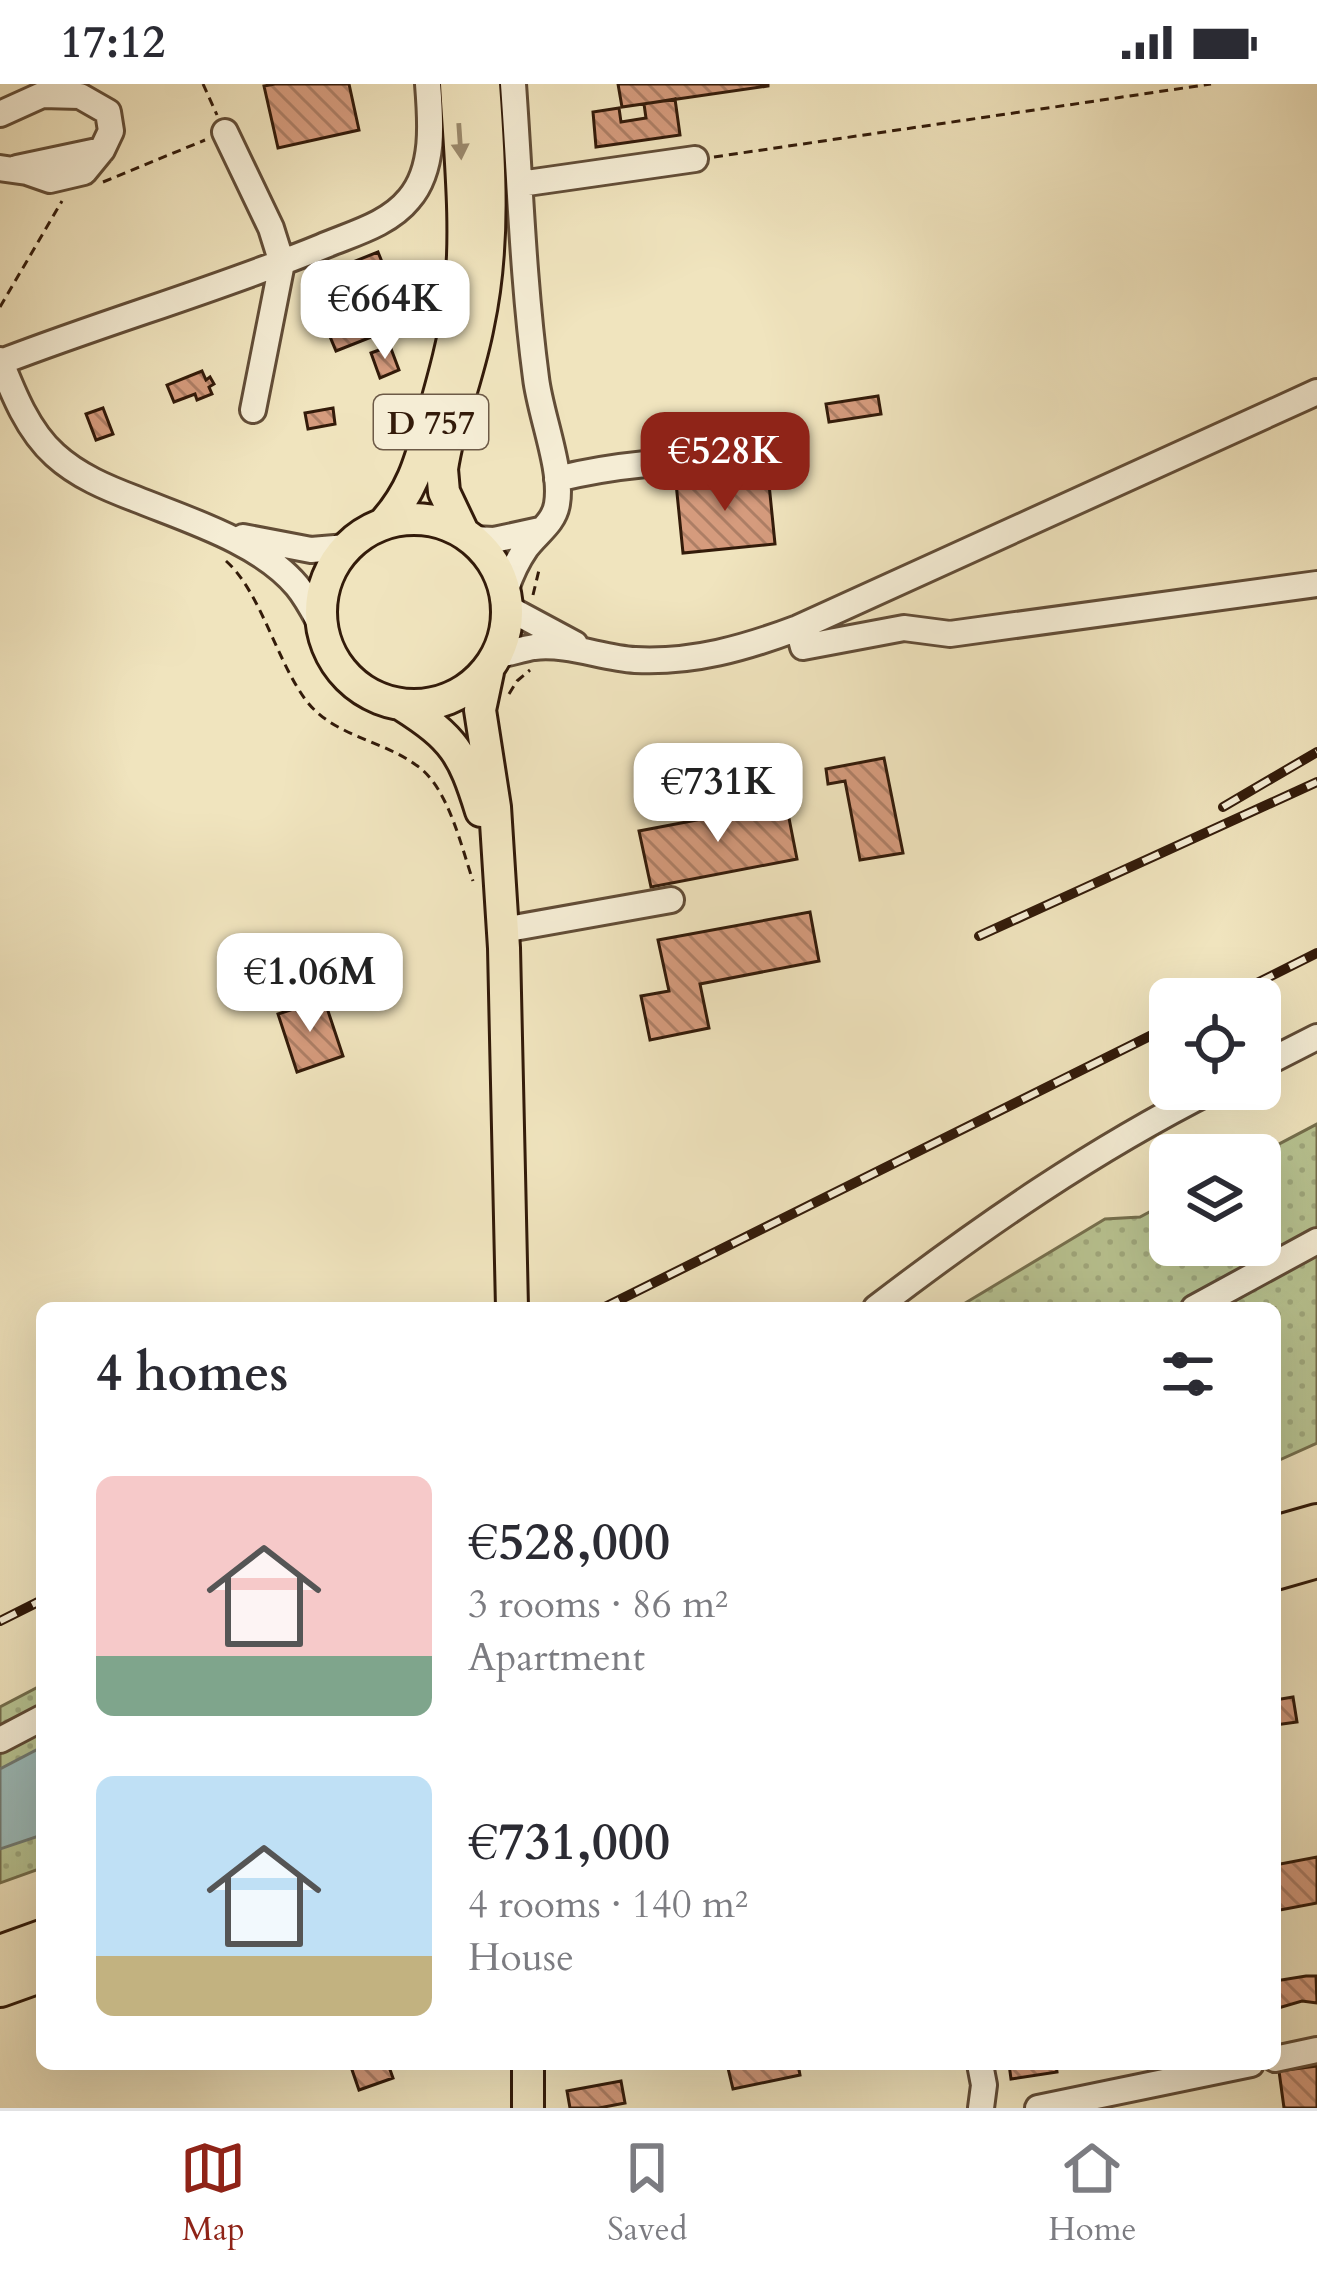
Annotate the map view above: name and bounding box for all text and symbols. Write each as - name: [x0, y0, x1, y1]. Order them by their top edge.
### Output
- text: 17:12: [60, 12, 165, 73]
- one-way arrow: [450, 123, 469, 160]
- pin: €664K: [301, 260, 469, 362]
- text: €664K: [328, 272, 442, 325]
- road number: D 757: [374, 395, 488, 449]
- pin: €528K: [641, 412, 809, 514]
- text: €528K: [668, 424, 782, 477]
- pin: €731K: [634, 743, 802, 845]
- text: €731K: [661, 755, 775, 808]
- pin: €1.06M: [212, 933, 408, 1035]
- text: €1.06M: [244, 945, 376, 998]
- map controls: [1149, 978, 1281, 1266]
- button: locate: [1149, 978, 1281, 1110]
- button: layers: [1149, 1134, 1281, 1266]
- text: 4 homes: [96, 1339, 288, 1409]
- icon: filters: [1155, 1341, 1221, 1407]
- text: €528,000: [468, 1508, 670, 1578]
- icon: home: [192, 1524, 336, 1668]
- text: 3 rooms · 86 m²: [468, 1578, 728, 1631]
- text: Apartment: [468, 1631, 645, 1684]
- text: €731,000: [468, 1808, 670, 1878]
- icon: home: [192, 1824, 336, 1968]
- text: 4 rooms · 140 m²: [468, 1878, 748, 1931]
- text: House: [468, 1931, 574, 1984]
- tab: Map: [180, 2135, 246, 2252]
- tab: Saved: [607, 2135, 687, 2252]
- tab: Home: [1048, 2135, 1137, 2252]

